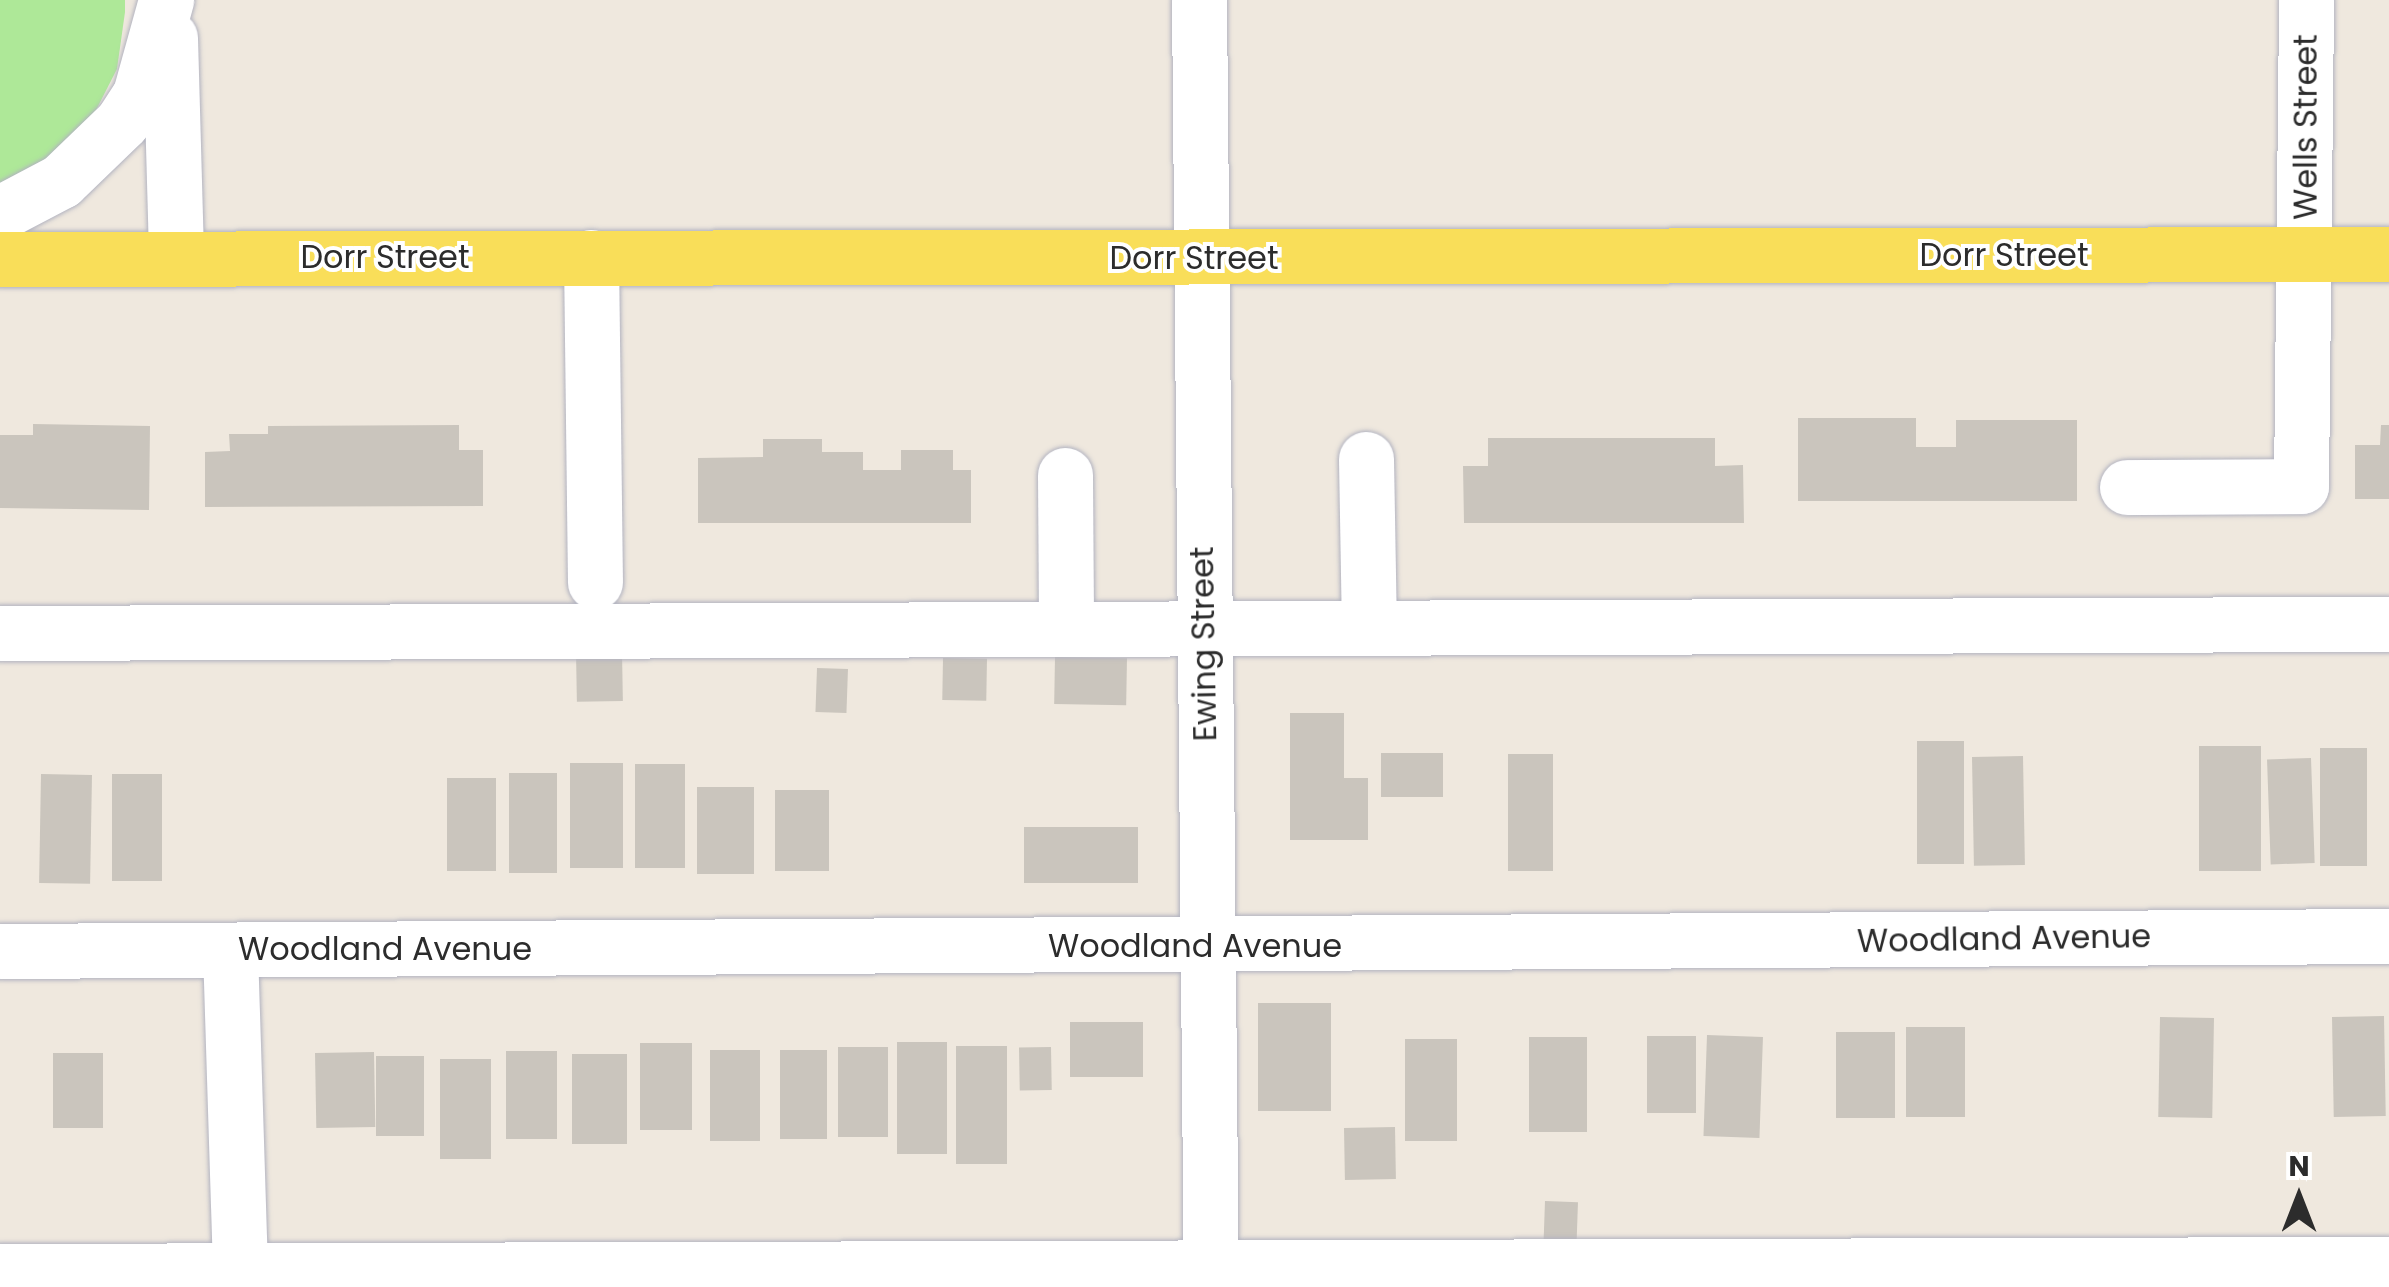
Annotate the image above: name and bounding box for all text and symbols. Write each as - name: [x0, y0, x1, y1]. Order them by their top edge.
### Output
- street label: Wells Street: [2287, 34, 2325, 220]
- street label: Dorr Street: [1919, 236, 2089, 274]
- street label: Dorr Street: [300, 238, 470, 276]
- street label: Dorr Street: [1109, 239, 1279, 277]
- street label: Ewing Street: [1183, 546, 1225, 742]
- street label: Woodland Avenue: [1857, 917, 2151, 961]
- street label: Woodland Avenue: [1048, 927, 1342, 965]
- street label: Woodland Avenue: [238, 930, 532, 968]
- north arrow: [2249, 1147, 2349, 1247]
- text: N: [2288, 1147, 2310, 1186]

